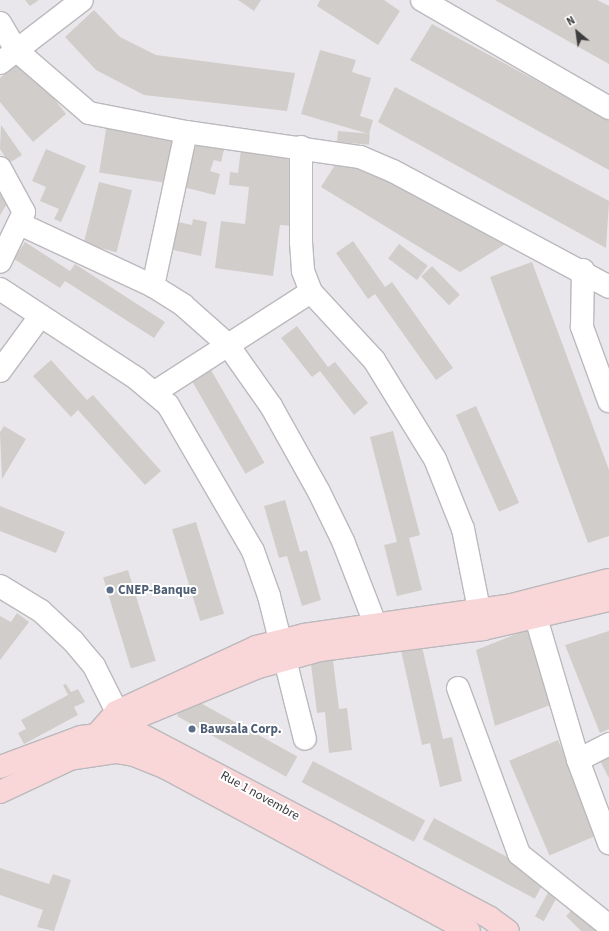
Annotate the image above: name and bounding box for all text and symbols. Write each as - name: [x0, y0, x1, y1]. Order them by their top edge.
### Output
- north arrow: [557, 12, 597, 52]
- text: N: [564, 13, 578, 29]
- place label: CNEP-Banque: [118, 582, 197, 598]
- marker: CNEP-Banque: [105, 585, 115, 595]
- place label: Bawsala Corp.: [200, 721, 282, 737]
- marker: Bawsala Corp.: [187, 724, 197, 734]
- street label: Rue 1 novembre: [218, 768, 302, 824]

